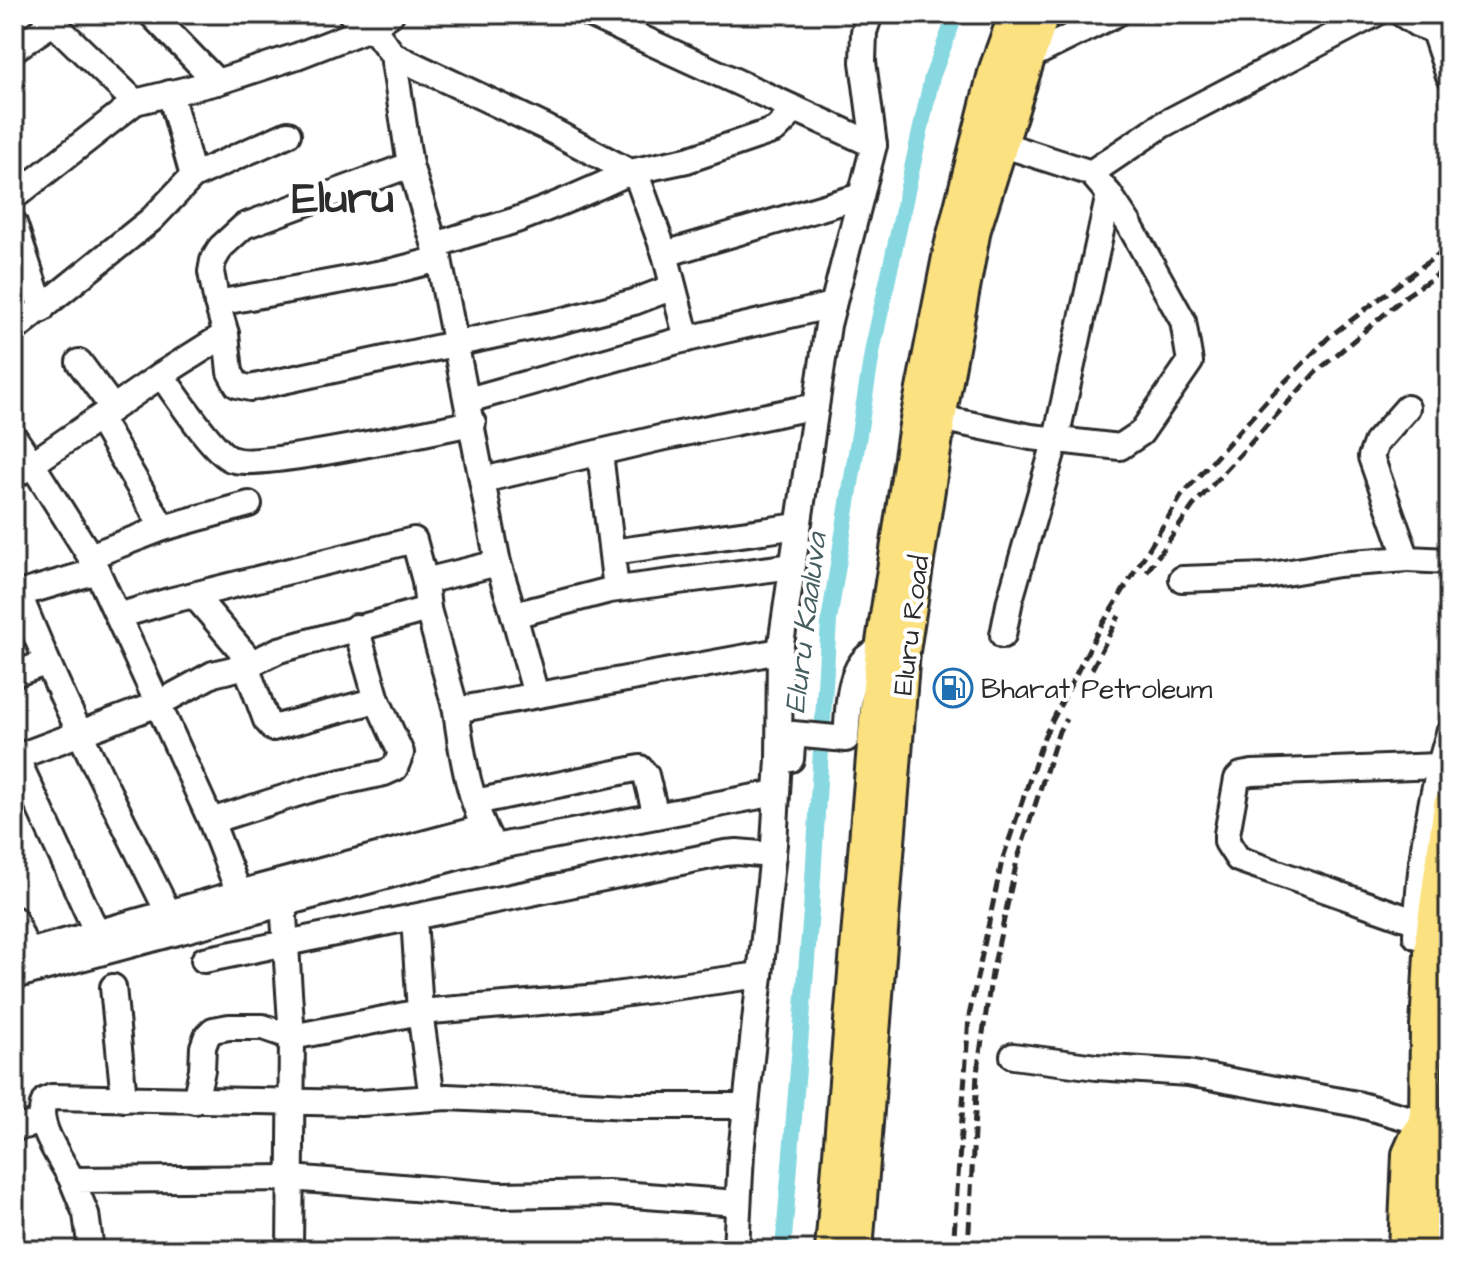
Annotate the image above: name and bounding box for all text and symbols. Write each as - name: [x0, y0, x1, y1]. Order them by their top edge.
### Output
- district label: Eluru: [292, 169, 394, 230]
- water label: Eluru Kaaluva: [774, 529, 838, 715]
- street label: Eluru Road: [884, 553, 939, 697]
- fuel station icon: Bharat Petroleum: [932, 667, 974, 709]
- place label: Bharat Petroleum: [981, 670, 1213, 709]

